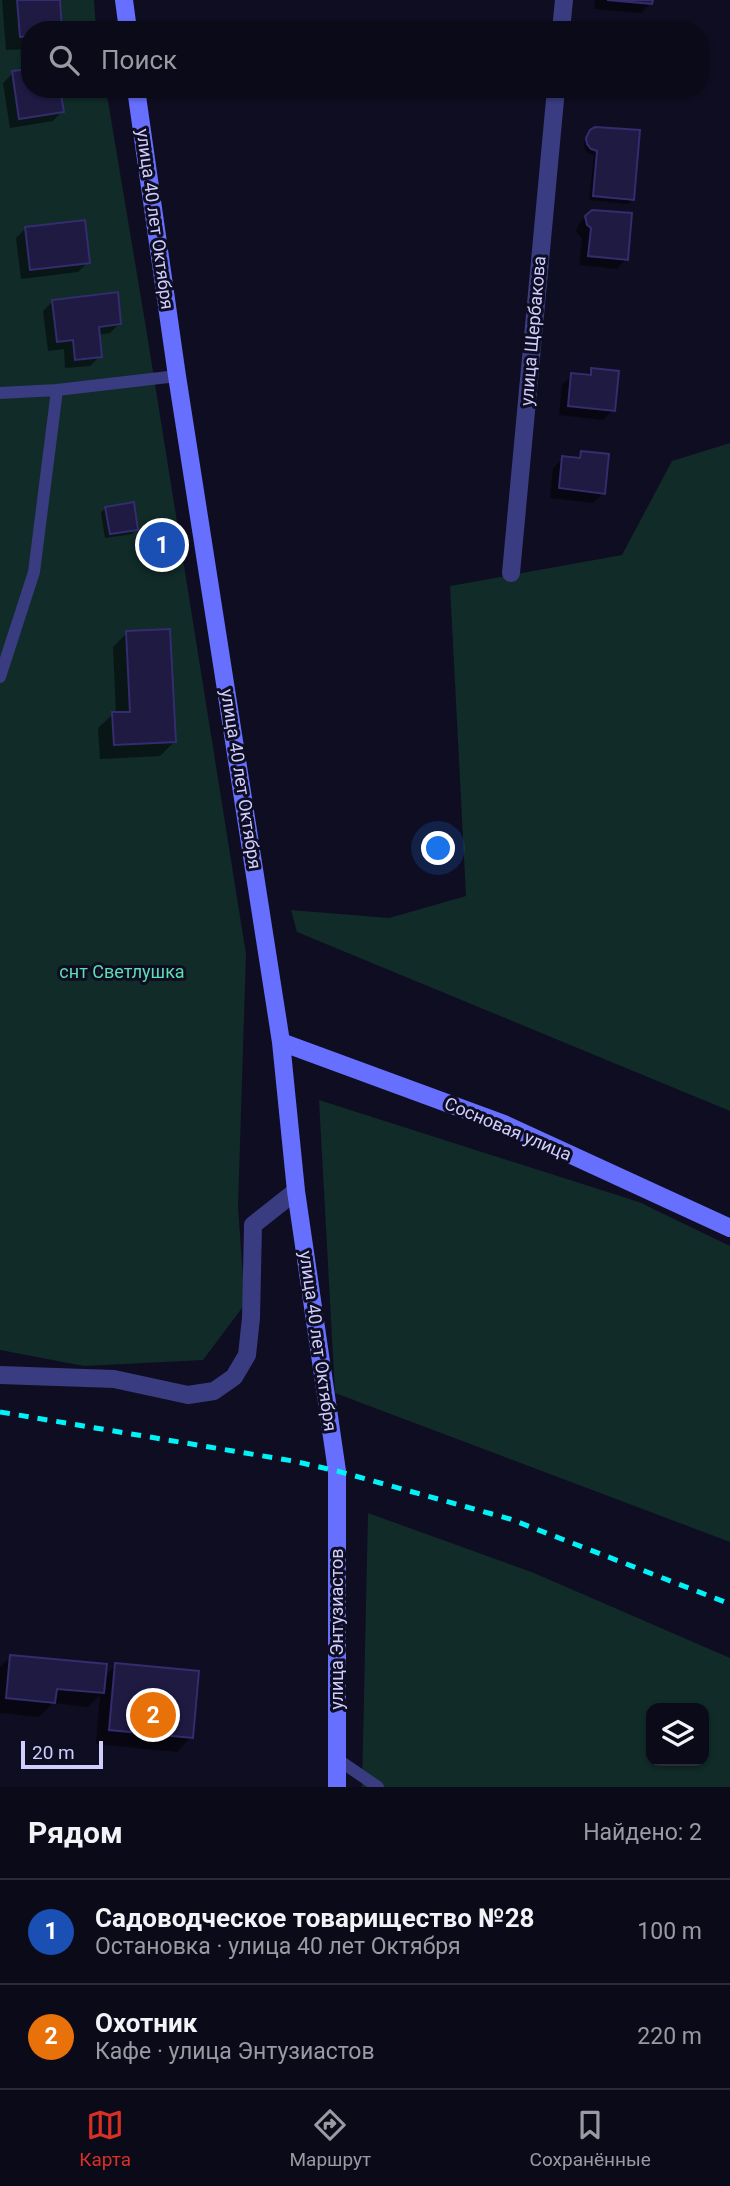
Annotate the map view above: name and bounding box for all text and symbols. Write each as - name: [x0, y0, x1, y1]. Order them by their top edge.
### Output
- search box: [21, 21, 709, 98]
- icon: search: [45, 41, 83, 79]
- text: Поиск: [101, 45, 177, 75]
- street label: улица 40 лет Октября: [132, 127, 179, 311]
- street label: улица Щербакова: [515, 255, 550, 407]
- pin: 1: [139, 519, 185, 571]
- street label: улица 40 лет Октября: [217, 687, 266, 870]
- your location: [421, 831, 455, 865]
- park label: снт Светлушка: [59, 961, 185, 982]
- street label: Сосновая улица: [442, 1092, 575, 1165]
- street label: улица 40 лет Октября: [295, 1249, 342, 1433]
- street label: улица Энтузиастов: [326, 1548, 347, 1710]
- pin: 2: [130, 1689, 176, 1741]
- map controls: [646, 1703, 709, 1766]
- button: layers: [646, 1703, 709, 1766]
- scale bar: [21, 1738, 103, 1770]
- text: 20 m: [32, 1741, 75, 1764]
- text: Рядом: [28, 1815, 123, 1850]
- text: Найдено: 2: [583, 1819, 702, 1846]
- text: Садоводческое товарищество №28: [95, 1903, 535, 1933]
- text: 1: [44, 1918, 58, 1945]
- text: 100 m: [637, 1918, 702, 1945]
- text: Остановка · улица 40 лет Октября: [95, 1933, 461, 1960]
- text: Охотник: [95, 2008, 197, 2038]
- text: 2: [44, 2023, 58, 2050]
- text: 220 m: [637, 2023, 702, 2050]
- text: Кафе · улица Энтузиастов: [95, 2038, 375, 2065]
- tab: Карта: [79, 2106, 131, 2171]
- tab: Маршрут: [289, 2106, 371, 2171]
- tab: Сохранённые: [530, 2106, 651, 2171]

